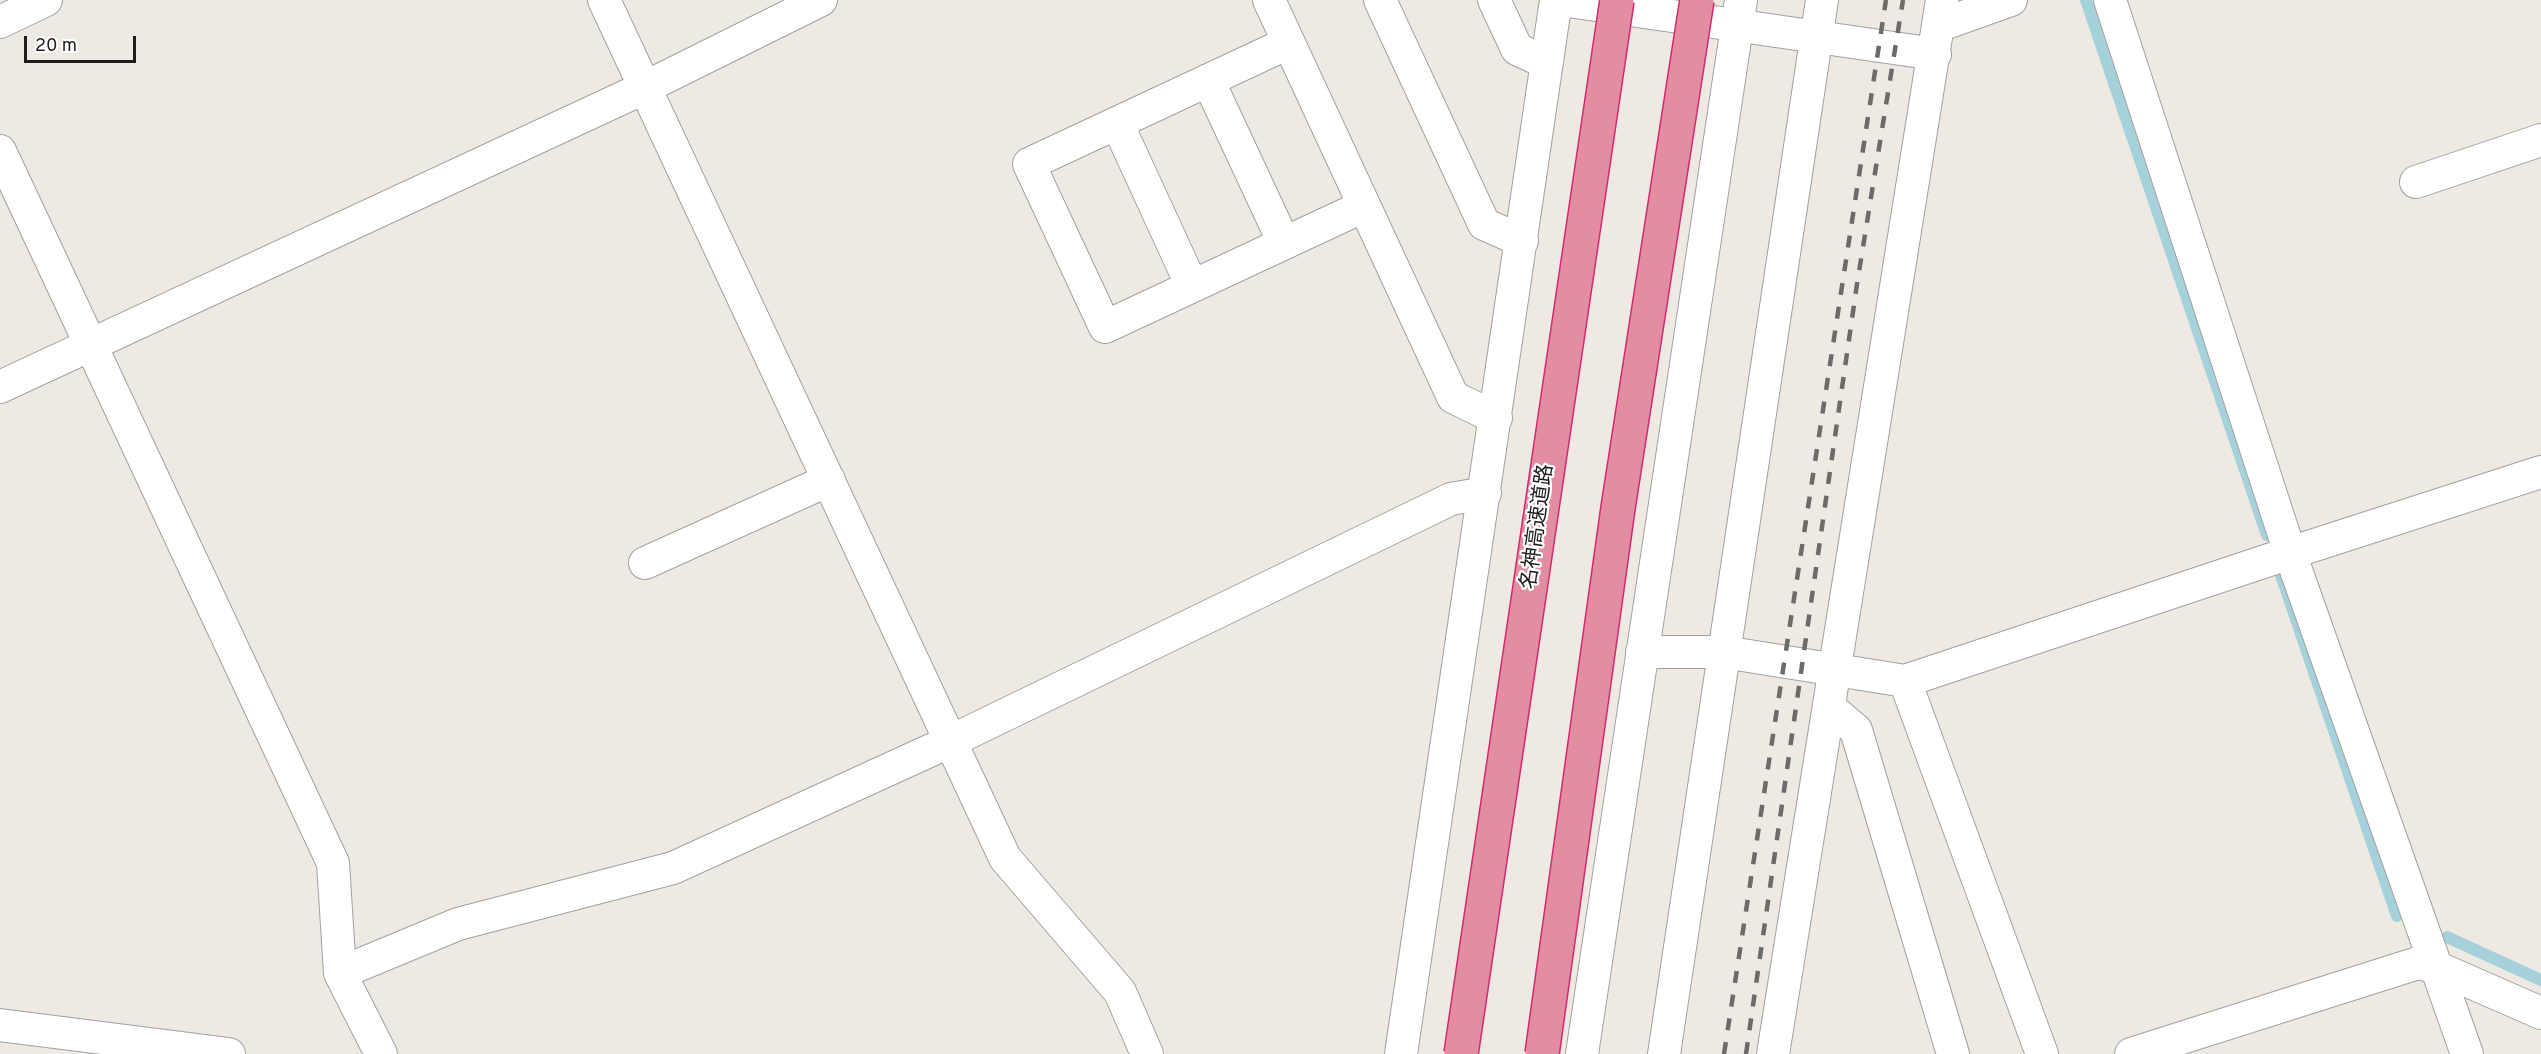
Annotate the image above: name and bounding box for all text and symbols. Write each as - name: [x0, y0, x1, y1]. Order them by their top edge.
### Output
- scale bar: [27, 24, 140, 62]
- text: 20 m: [35, 35, 77, 58]
- street label: 名神高速道路: [1518, 463, 1560, 591]

